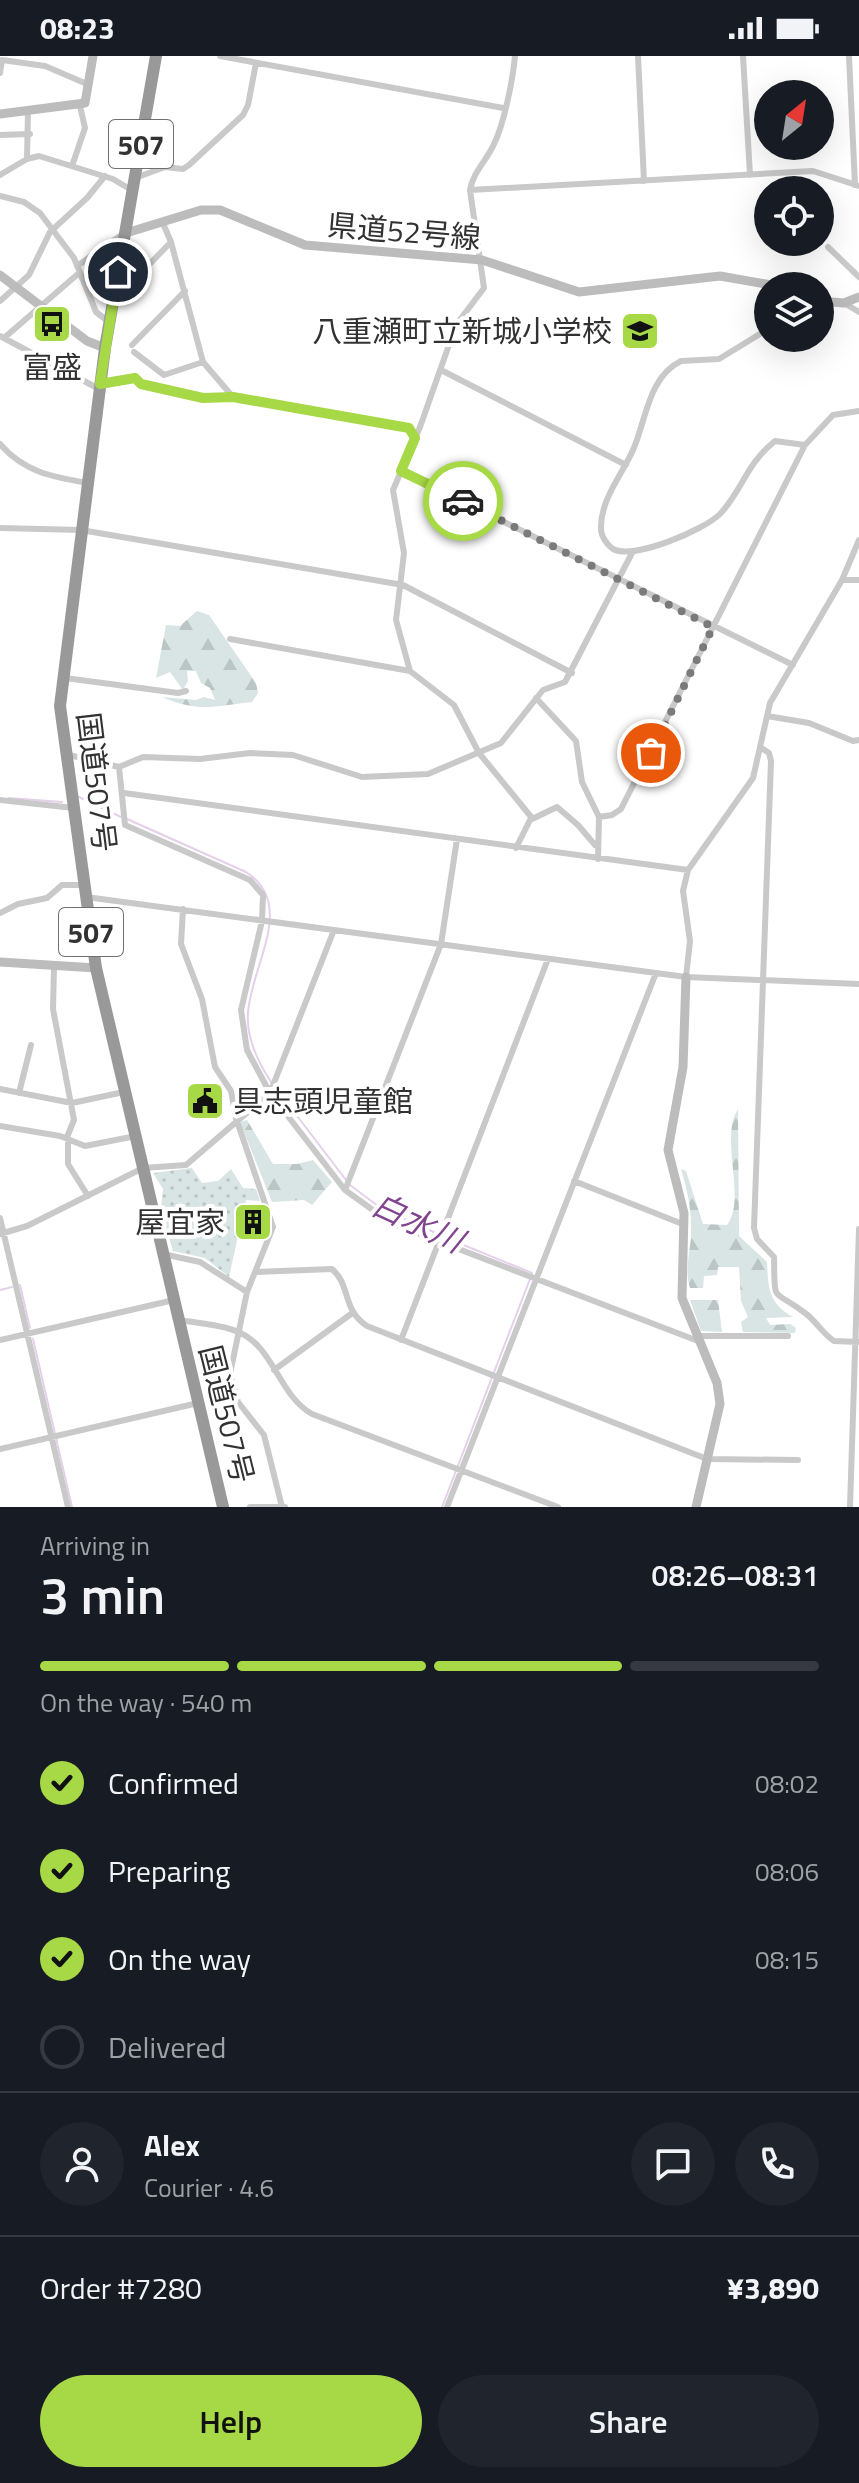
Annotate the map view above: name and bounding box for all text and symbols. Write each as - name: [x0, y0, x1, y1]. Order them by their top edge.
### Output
- text: 08:23: [40, 5, 115, 51]
- north arrow: [754, 80, 834, 160]
- map controls: [754, 80, 834, 352]
- road number: 507: [109, 120, 173, 168]
- button: locate: [754, 176, 834, 256]
- street label: 県道52号線: [325, 201, 483, 261]
- pin: [84, 238, 152, 306]
- icon: home: [96, 250, 140, 294]
- button: layers: [754, 272, 834, 352]
- bus stop icon: 富盛: [31, 303, 73, 345]
- place label: 八重瀬町立新城小学校: [312, 308, 612, 354]
- school or university icon: 八重瀬町立新城小学校: [619, 310, 661, 352]
- place label: 富盛: [22, 344, 82, 390]
- courier: [423, 461, 503, 541]
- icon: car: [441, 479, 485, 523]
- street label: 国道507号: [66, 710, 128, 854]
- pin: [617, 719, 685, 787]
- icon: bag: [629, 731, 673, 775]
- road number: 507: [59, 908, 123, 956]
- place label: 具志頭児童館: [233, 1078, 413, 1124]
- public building icon: 具志頭児童館: [184, 1080, 226, 1122]
- water label: 白水川: [364, 1180, 474, 1265]
- place label: 屋宜家: [135, 1199, 225, 1245]
- building icon: 屋宜家: [232, 1201, 274, 1243]
- street label: 国道507号: [188, 1340, 266, 1488]
- text: Arriving in: [40, 1526, 150, 1565]
- text: 08:26–08:31: [652, 1552, 819, 1598]
- text: 3 min: [40, 1555, 165, 1634]
- text: On the way · 540 m: [40, 1683, 252, 1722]
- text: Confirmed: [108, 1760, 239, 1806]
- icon: check: [40, 1761, 84, 1805]
- text: 08:02: [755, 1764, 819, 1803]
- text: Preparing: [108, 1848, 230, 1894]
- icon: check: [40, 1849, 84, 1893]
- text: 08:06: [755, 1852, 819, 1891]
- text: On the way: [108, 1936, 251, 1982]
- icon: check: [40, 1937, 84, 1981]
- text: 08:15: [755, 1940, 819, 1979]
- text: Delivered: [108, 2024, 226, 2070]
- button: person: [40, 2122, 124, 2206]
- text: Alex: [144, 2122, 200, 2168]
- button: chat: [631, 2122, 715, 2206]
- button: phone: [735, 2122, 819, 2206]
- text: Courier · 4.6: [144, 2168, 274, 2207]
- text: Order #7280: [40, 2265, 202, 2311]
- text: ¥3,890: [727, 2265, 819, 2311]
- button: Help: [40, 2375, 422, 2467]
- button: Share: [438, 2375, 819, 2467]

